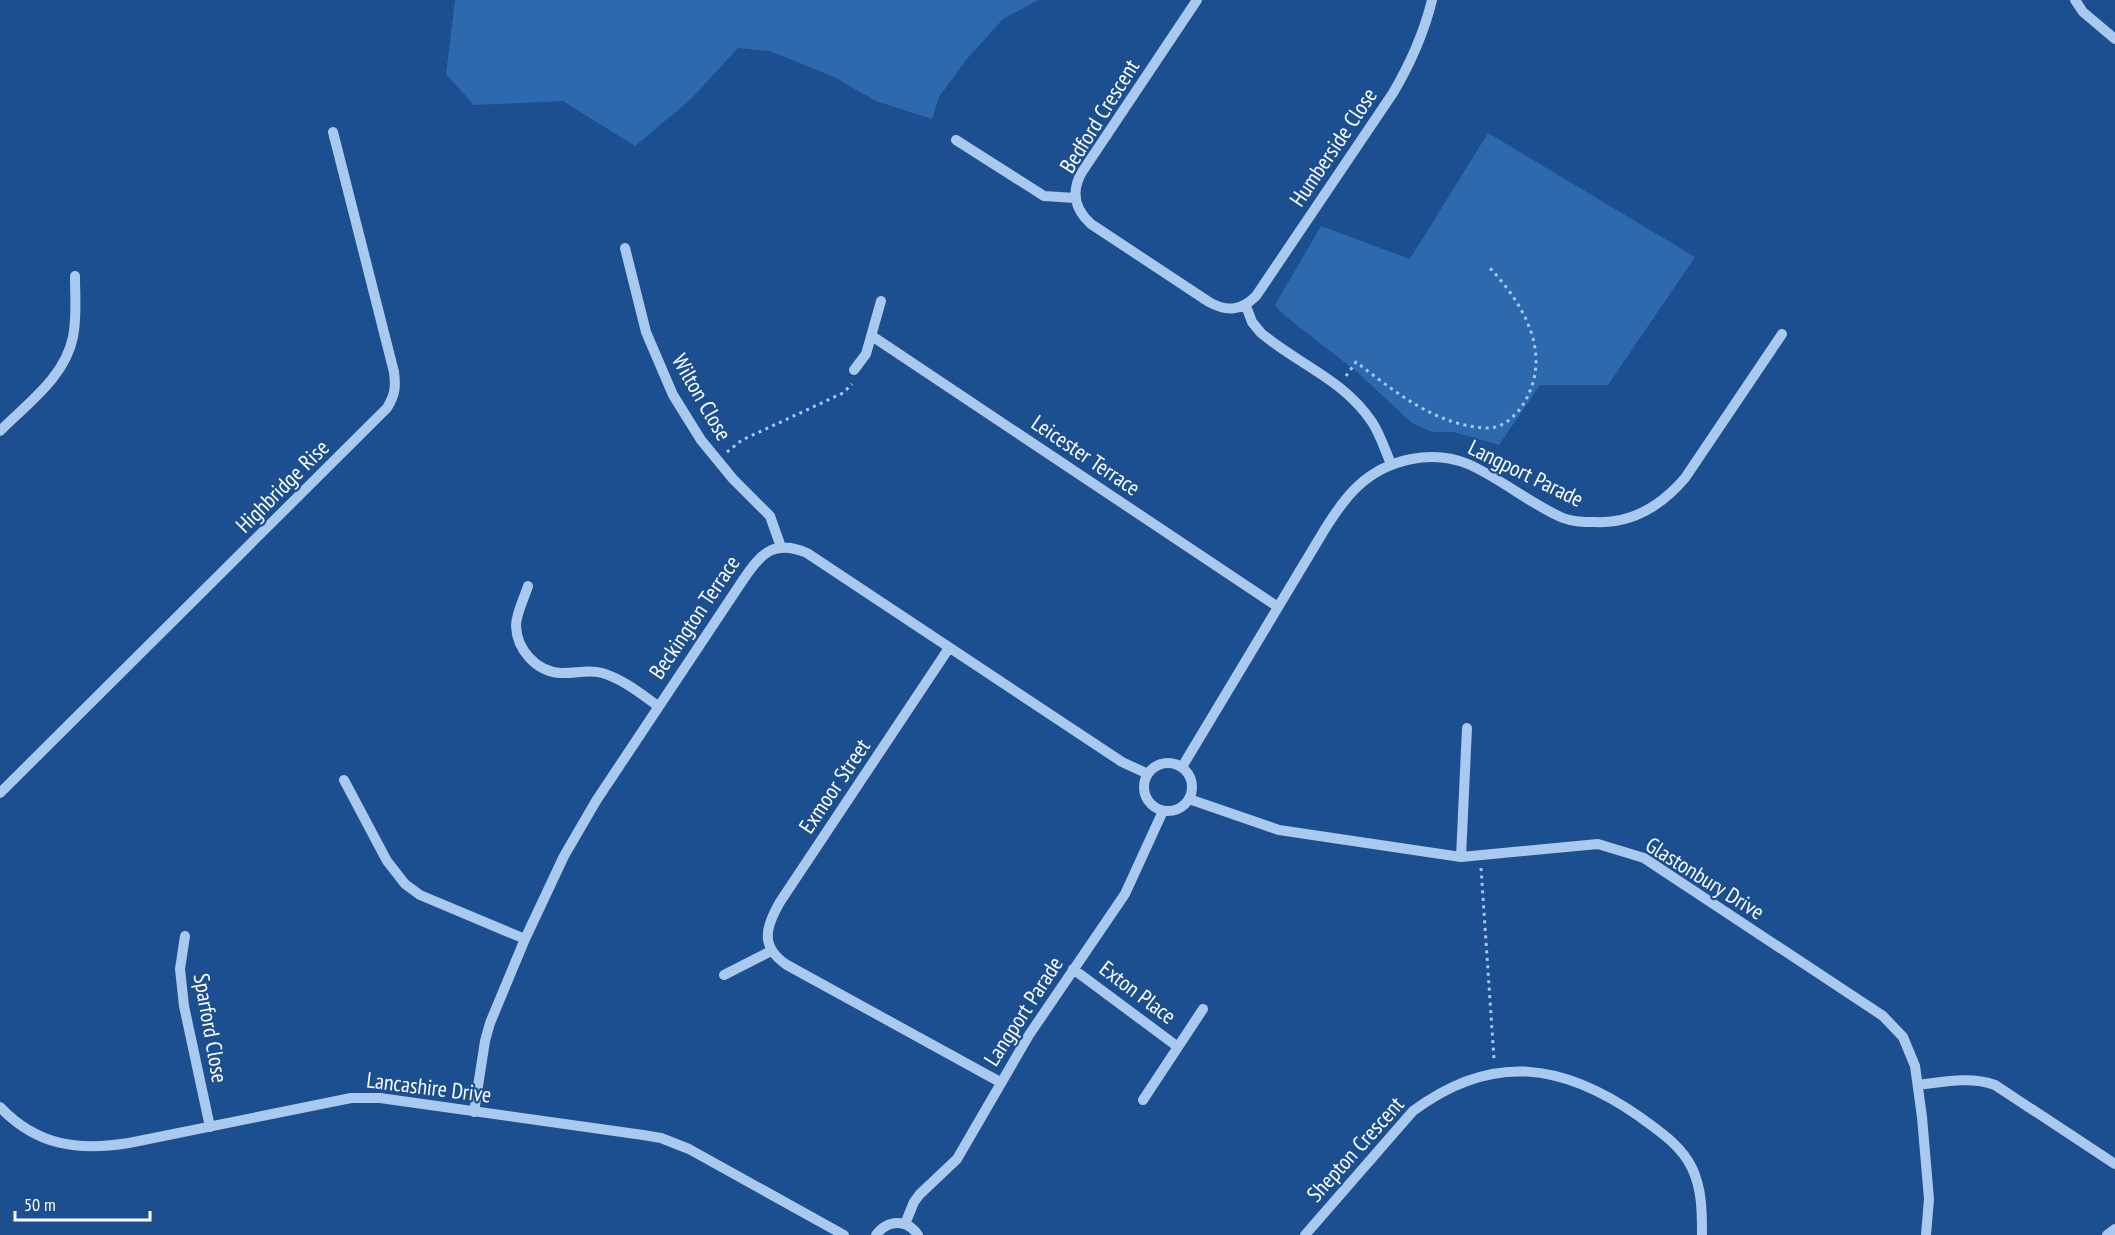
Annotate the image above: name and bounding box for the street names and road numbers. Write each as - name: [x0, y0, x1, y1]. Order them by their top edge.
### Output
- street label: Bedford Crescent: [1053, 54, 1145, 178]
- street label: Humberside Close: [1283, 82, 1383, 212]
- street label: Wilton Close: [666, 349, 738, 445]
- street label: Leicester Terrace: [1026, 408, 1146, 502]
- street label: Highbridge Rise: [229, 433, 335, 539]
- street label: Langport Parade: [1464, 433, 1588, 513]
- street label: Beckington Terrace: [642, 550, 746, 684]
- street label: Exmoor Street: [792, 733, 876, 839]
- street label: Glastonbury Drive: [1640, 830, 1770, 926]
- street label: Langport Parade: [977, 951, 1069, 1071]
- street label: Exton Place: [1094, 954, 1182, 1030]
- street label: Sparford Close: [188, 971, 234, 1085]
- street label: Lancashire Drive: [365, 1065, 493, 1109]
- street label: Shepton Crescent: [1300, 1091, 1410, 1207]

